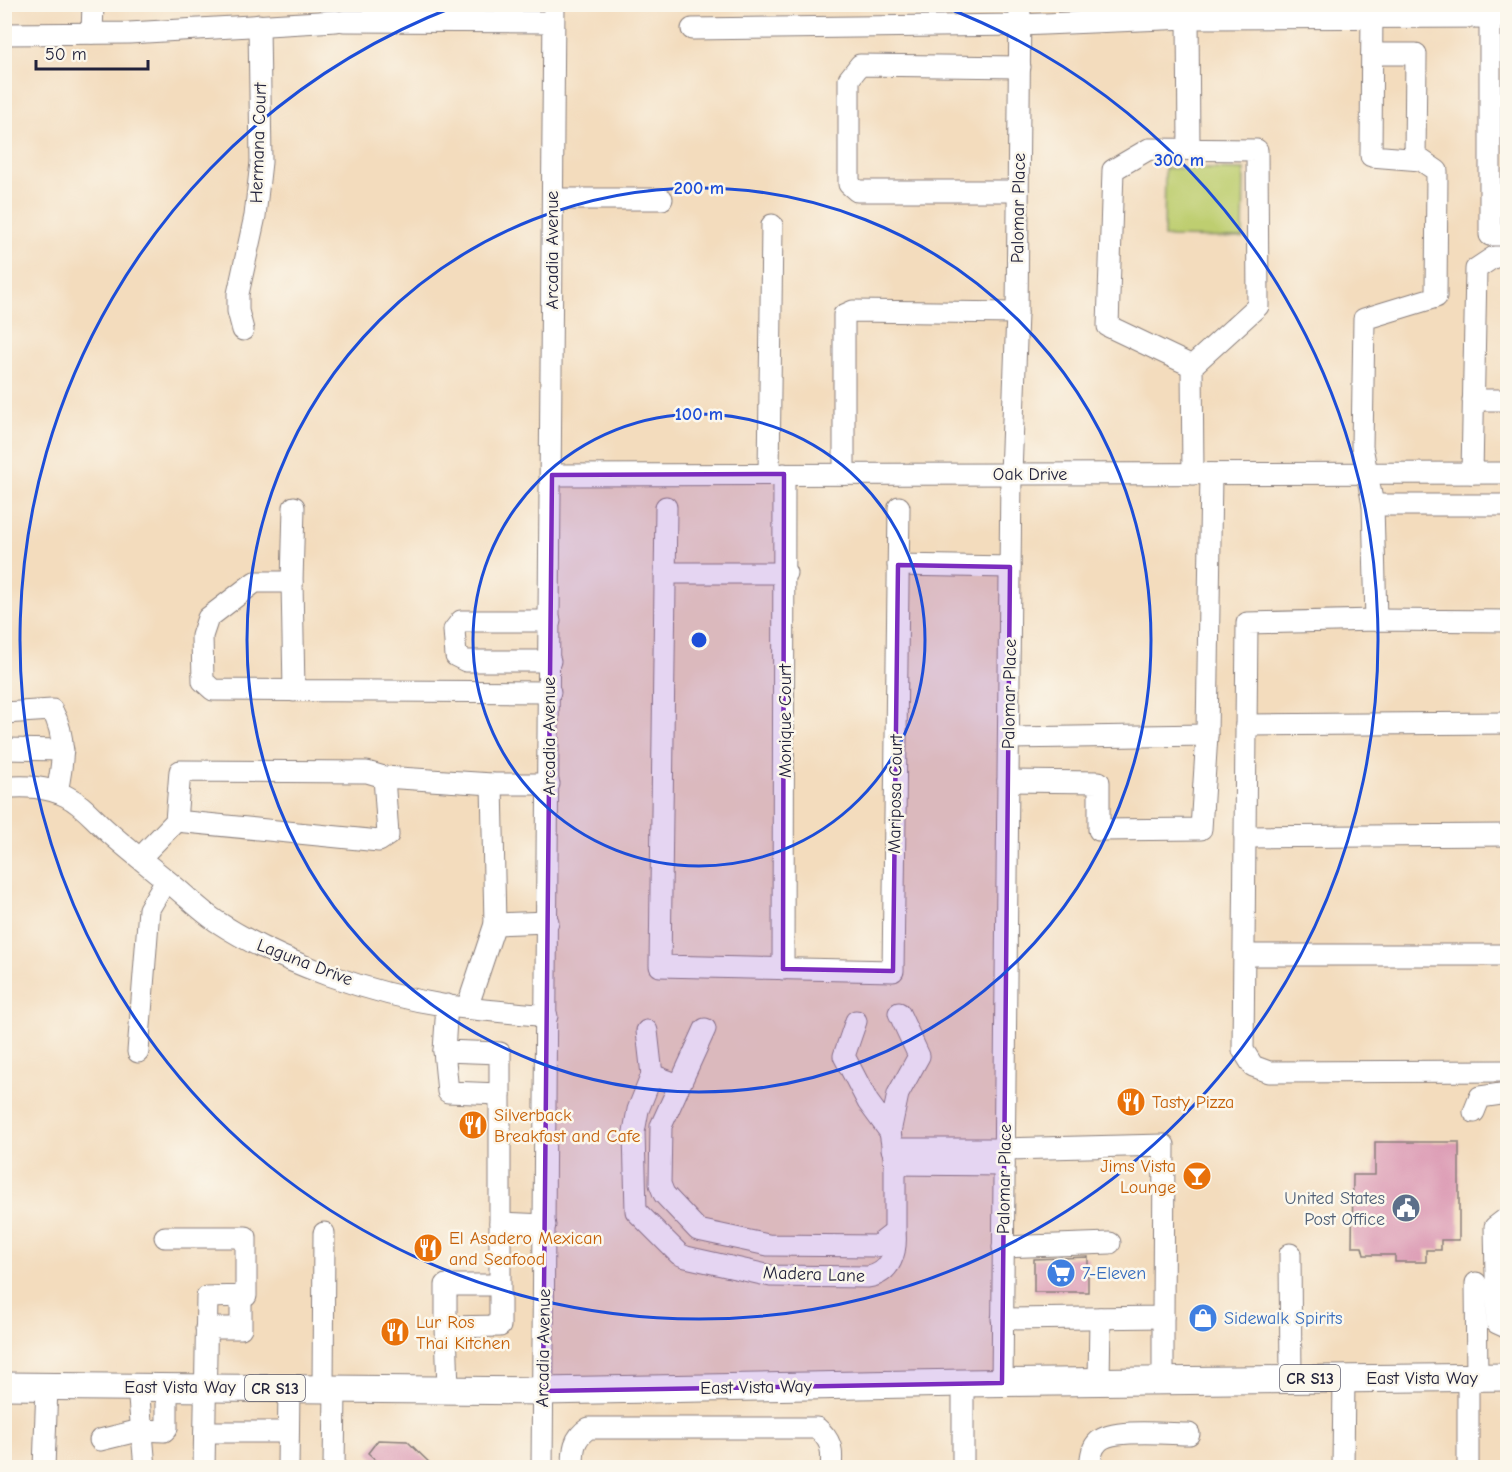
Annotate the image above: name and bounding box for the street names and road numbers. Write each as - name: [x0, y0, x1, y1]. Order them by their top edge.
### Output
- street label: Hermana Court: [246, 82, 271, 204]
- street label: Palomar Place: [1007, 153, 1030, 263]
- street label: Arcadia Avenue: [542, 191, 563, 309]
- street label: Oak Drive: [993, 464, 1067, 485]
- street label: Palomar Place: [998, 639, 1021, 749]
- street label: Monique Court: [775, 663, 796, 778]
- street label: Arcadia Avenue: [539, 677, 560, 795]
- street label: Mariposa Court: [884, 733, 907, 854]
- street label: Laguna Drive: [254, 935, 356, 990]
- street label: Palomar Place: [993, 1124, 1016, 1234]
- street label: Madera Lane: [763, 1262, 865, 1287]
- street label: Arcadia Avenue: [532, 1288, 555, 1408]
- road number: CR S13: [1280, 1365, 1340, 1391]
- street label: East Vista Way: [1366, 1368, 1479, 1389]
- road number: CR S13: [245, 1375, 305, 1401]
- street label: East Vista Way: [700, 1376, 813, 1399]
- street label: East Vista Way: [124, 1377, 237, 1398]

